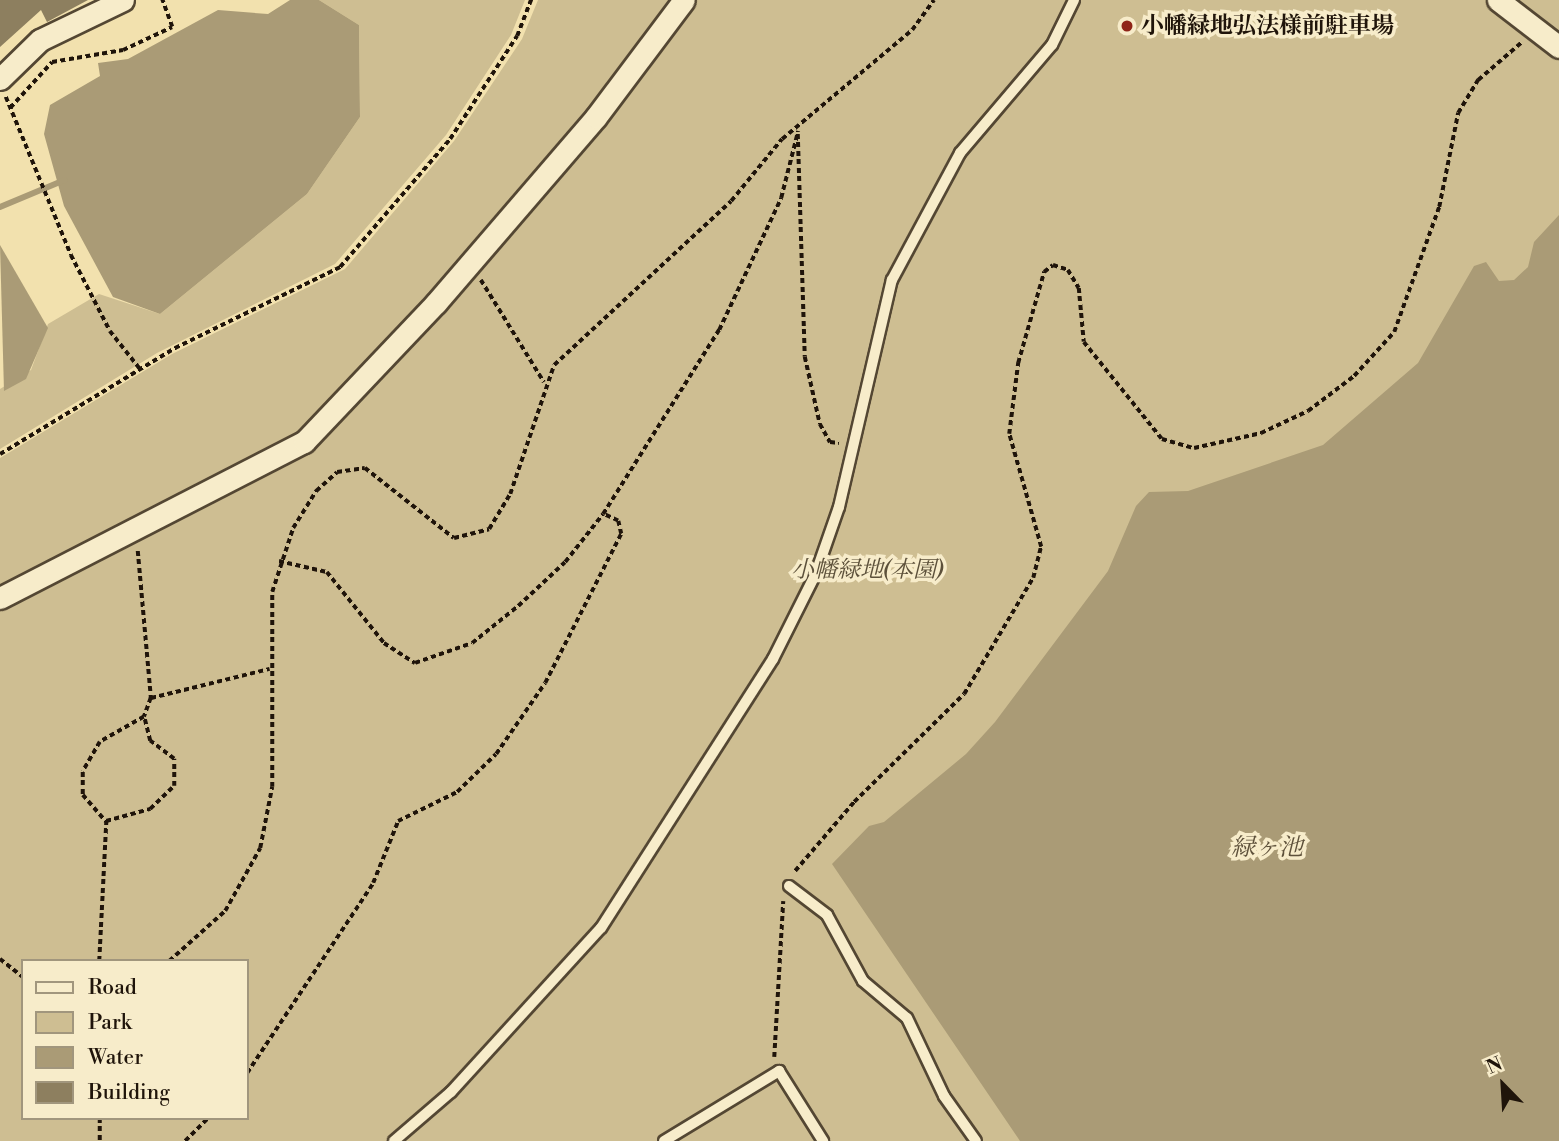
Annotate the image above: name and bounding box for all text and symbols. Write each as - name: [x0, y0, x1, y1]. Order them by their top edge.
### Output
- place label: 小幡緑地弘法様前駐車場: [1141, 12, 1394, 40]
- marker: 小幡緑地弘法様前駐車場: [1119, 18, 1135, 34]
- park label: 小幡緑地(本園): [791, 556, 943, 584]
- water label: 緑ヶ池: [1231, 835, 1303, 863]
- legend: [21, 959, 248, 1120]
- text: Road: [88, 975, 137, 1001]
- text: Park: [88, 1010, 132, 1036]
- text: Water: [88, 1045, 143, 1071]
- north arrow: [1468, 1050, 1538, 1120]
- text: N: [1483, 1052, 1506, 1080]
- text: Building: [88, 1080, 170, 1106]

